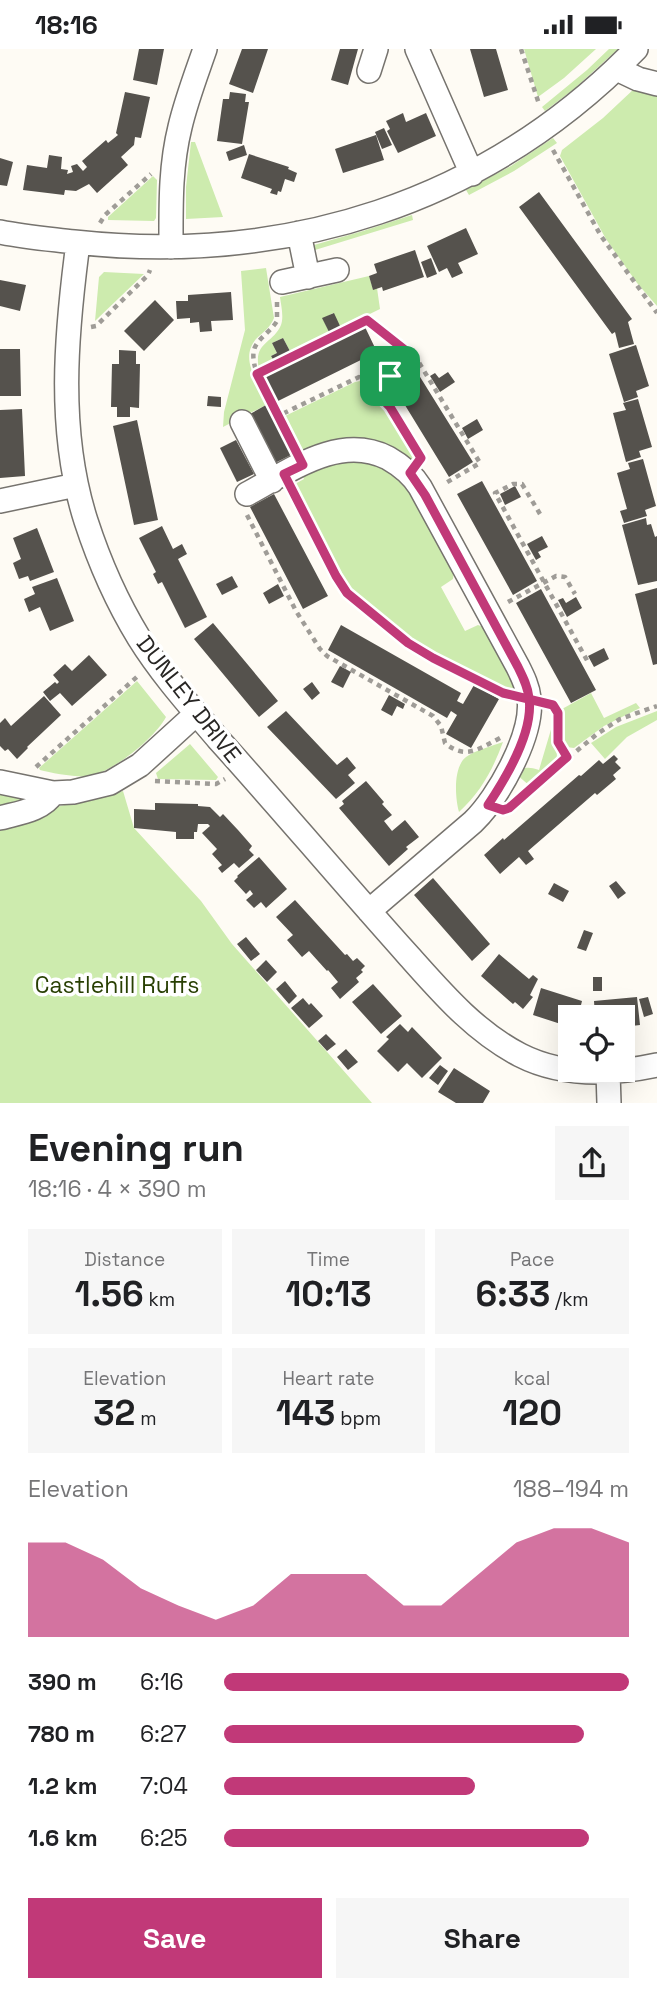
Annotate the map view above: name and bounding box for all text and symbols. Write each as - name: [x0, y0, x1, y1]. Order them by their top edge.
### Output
- text: 18:16: [35, 8, 98, 42]
- pin: [360, 346, 420, 406]
- icon: arrive: [371, 357, 409, 395]
- street label: DUNLEY DRIVE: [130, 629, 248, 769]
- park label: Castlehill Ruffs: [35, 970, 199, 1000]
- map controls: [558, 1005, 635, 1082]
- button: locate: [558, 1005, 635, 1082]
- text: Evening run: [28, 1124, 244, 1172]
- button: share: [555, 1126, 629, 1200]
- text: 18:16 · 4 × 390 m: [28, 1174, 206, 1204]
- text: Distance: [84, 1247, 165, 1272]
- text: Time: [307, 1247, 350, 1272]
- text: Pace: [510, 1247, 554, 1272]
- text: 1.56: [75, 1272, 144, 1316]
- text: 10:13: [285, 1272, 372, 1316]
- text: 6:33: [476, 1272, 550, 1316]
- text: km: [144, 1287, 175, 1312]
- text: /km: [550, 1287, 589, 1312]
- text: Elevation: [83, 1366, 166, 1391]
- text: Heart rate: [282, 1366, 375, 1391]
- text: kcal: [514, 1366, 551, 1391]
- text: 32: [93, 1391, 135, 1435]
- text: 143: [276, 1391, 335, 1435]
- text: 120: [503, 1391, 562, 1435]
- text: m: [135, 1406, 156, 1431]
- text: bpm: [335, 1406, 381, 1431]
- text: Elevation: [28, 1474, 129, 1504]
- text: 188–194 m: [513, 1474, 629, 1504]
- text: 390 m: [28, 1667, 97, 1697]
- text: 6:16: [140, 1667, 184, 1697]
- text: 780 m: [28, 1719, 95, 1749]
- text: 6:27: [140, 1719, 187, 1749]
- text: 1.2 km: [28, 1771, 97, 1801]
- text: 7:04: [140, 1771, 188, 1801]
- text: 1.6 km: [28, 1823, 98, 1853]
- text: 6:25: [140, 1823, 188, 1853]
- button: Save: [28, 1898, 322, 1978]
- button: Share: [336, 1898, 629, 1978]

